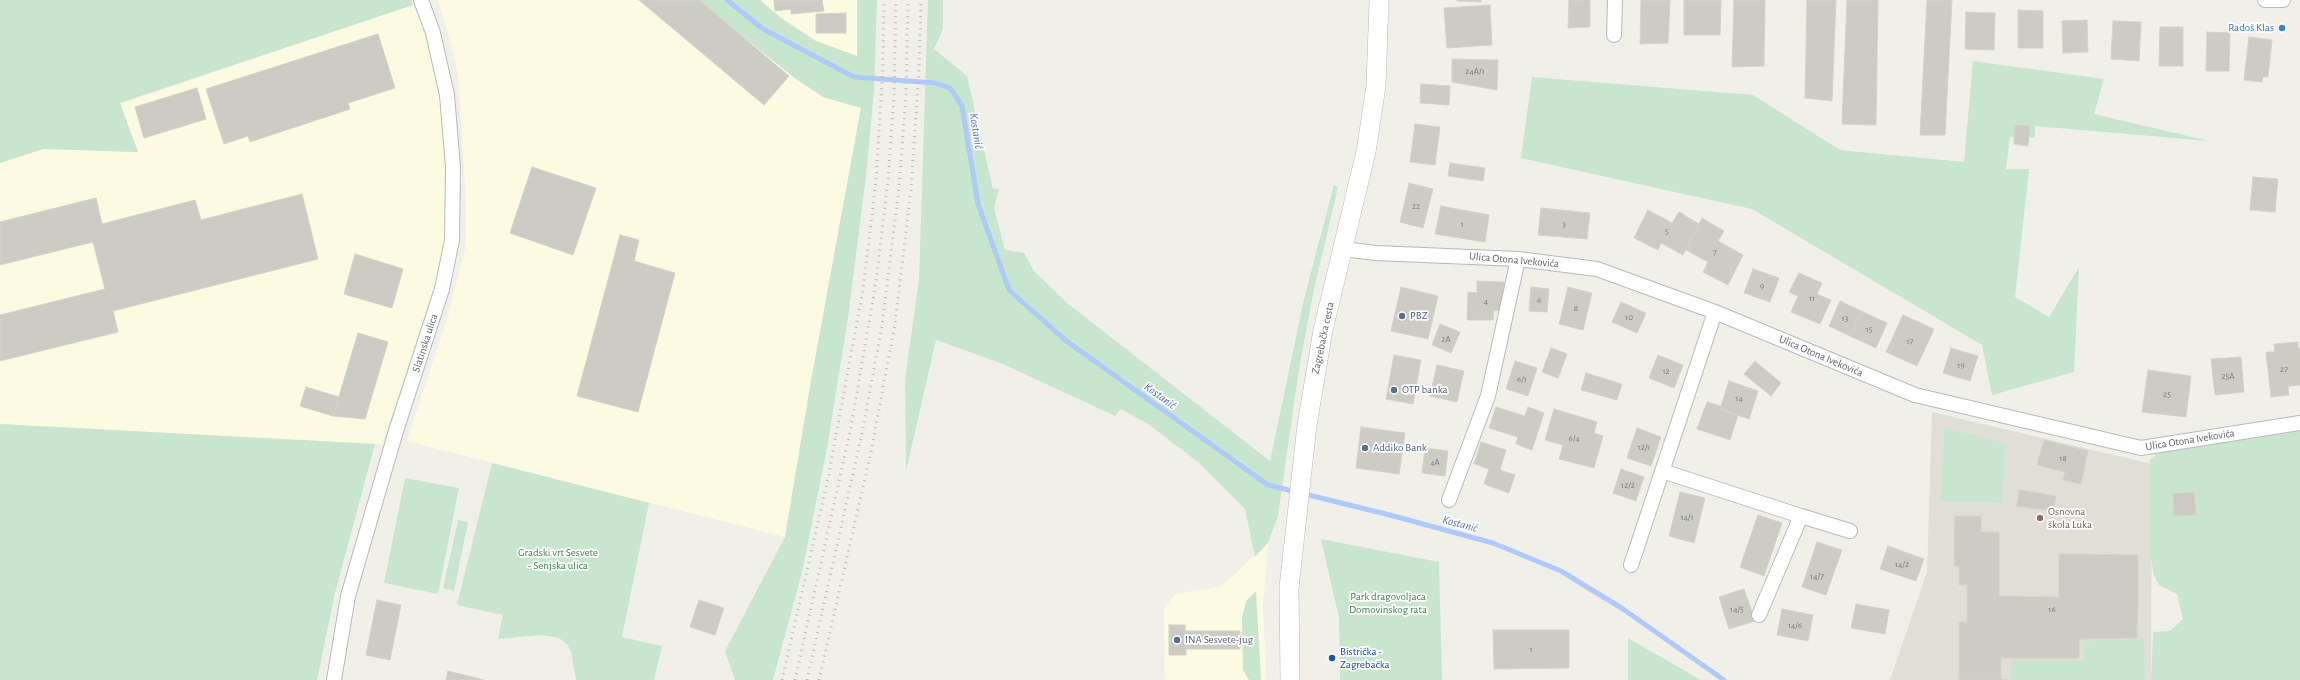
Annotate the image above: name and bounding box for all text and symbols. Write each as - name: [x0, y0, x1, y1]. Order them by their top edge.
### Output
- place label: Radoš Klas: [2228, 21, 2274, 35]
- marker: Radoš Klas: [2277, 23, 2287, 33]
- house number: 24A/1: [1465, 66, 1485, 76]
- water label: Kostanić: [966, 112, 986, 150]
- house number: 22: [1412, 201, 1420, 211]
- house number: 1: [1460, 219, 1464, 229]
- house number: 3: [1562, 219, 1566, 229]
- house number: 5: [1665, 226, 1669, 236]
- house number: 7: [1713, 247, 1717, 257]
- street label: Ulica Otona Ivekovića: [1468, 249, 1560, 271]
- house number: 9: [1760, 281, 1764, 291]
- house number: 11: [1809, 293, 1815, 303]
- house number: 6: [1537, 295, 1541, 305]
- house number: 4: [1484, 296, 1488, 306]
- street label: Zagrebačka cesta: [1309, 301, 1337, 375]
- house number: 8: [1574, 303, 1578, 313]
- place label: PBZ: [1410, 309, 1427, 323]
- marker: PBZ: [1397, 311, 1407, 321]
- street label: Slatinska ulica: [409, 312, 441, 374]
- house number: 10: [1625, 312, 1633, 322]
- house number: 13: [1842, 313, 1848, 323]
- house number: 15: [1866, 324, 1872, 334]
- street label: Ulica Otona Ivekovića: [1777, 332, 1865, 380]
- house number: 2A: [1441, 334, 1451, 344]
- house number: 17: [1907, 336, 1913, 346]
- house number: 19: [1957, 360, 1965, 370]
- house number: 27: [2280, 364, 2288, 374]
- house number: 12: [1662, 366, 1670, 376]
- house number: 25A: [2221, 371, 2235, 381]
- house number: 6/1: [1517, 374, 1527, 384]
- water label: Kostanić: [1141, 380, 1179, 412]
- place label: OTP banka: [1402, 383, 1448, 397]
- marker: OTP banka: [1389, 385, 1399, 395]
- house number: 25: [2163, 389, 2171, 399]
- house number: 14: [1735, 393, 1743, 403]
- street label: Ulica Otona Ivekovića: [2144, 426, 2236, 454]
- house number: 6/4: [1568, 433, 1580, 443]
- place label: Addiko Bank: [1373, 441, 1427, 455]
- house number: 12/1: [1638, 442, 1650, 452]
- marker: Addiko Bank: [1360, 443, 1370, 453]
- house number: 18: [2059, 453, 2067, 463]
- house number: 4A: [1430, 457, 1440, 467]
- house number: 12/2: [1621, 480, 1635, 490]
- place label: Osnovna škola Luka: [2048, 505, 2092, 531]
- water label: Kostanić: [1441, 512, 1479, 536]
- house number: 14/1: [1680, 512, 1694, 522]
- marker: Osnovna škola Luka: [2035, 513, 2045, 523]
- park label: Gradski vrt Sesvete - Senjska ulica: [518, 546, 598, 572]
- house number: 14/2: [1895, 559, 1909, 569]
- house number: 14/7: [1810, 571, 1824, 581]
- park label: Park dragovoljaca Domovinskog rata: [1349, 590, 1427, 616]
- house number: 14/5: [1730, 604, 1744, 614]
- house number: 16: [2048, 604, 2056, 614]
- house number: 14/6: [1788, 620, 1802, 630]
- place label: INA Sesvete-jug: [1185, 633, 1253, 647]
- marker: INA Sesvete-jug: [1172, 635, 1182, 645]
- house number: 1: [1529, 644, 1533, 654]
- place label: Bistrička - Zagrebačka: [1340, 645, 1390, 671]
- marker: Bistrička - Zagrebačka: [1327, 653, 1337, 663]

